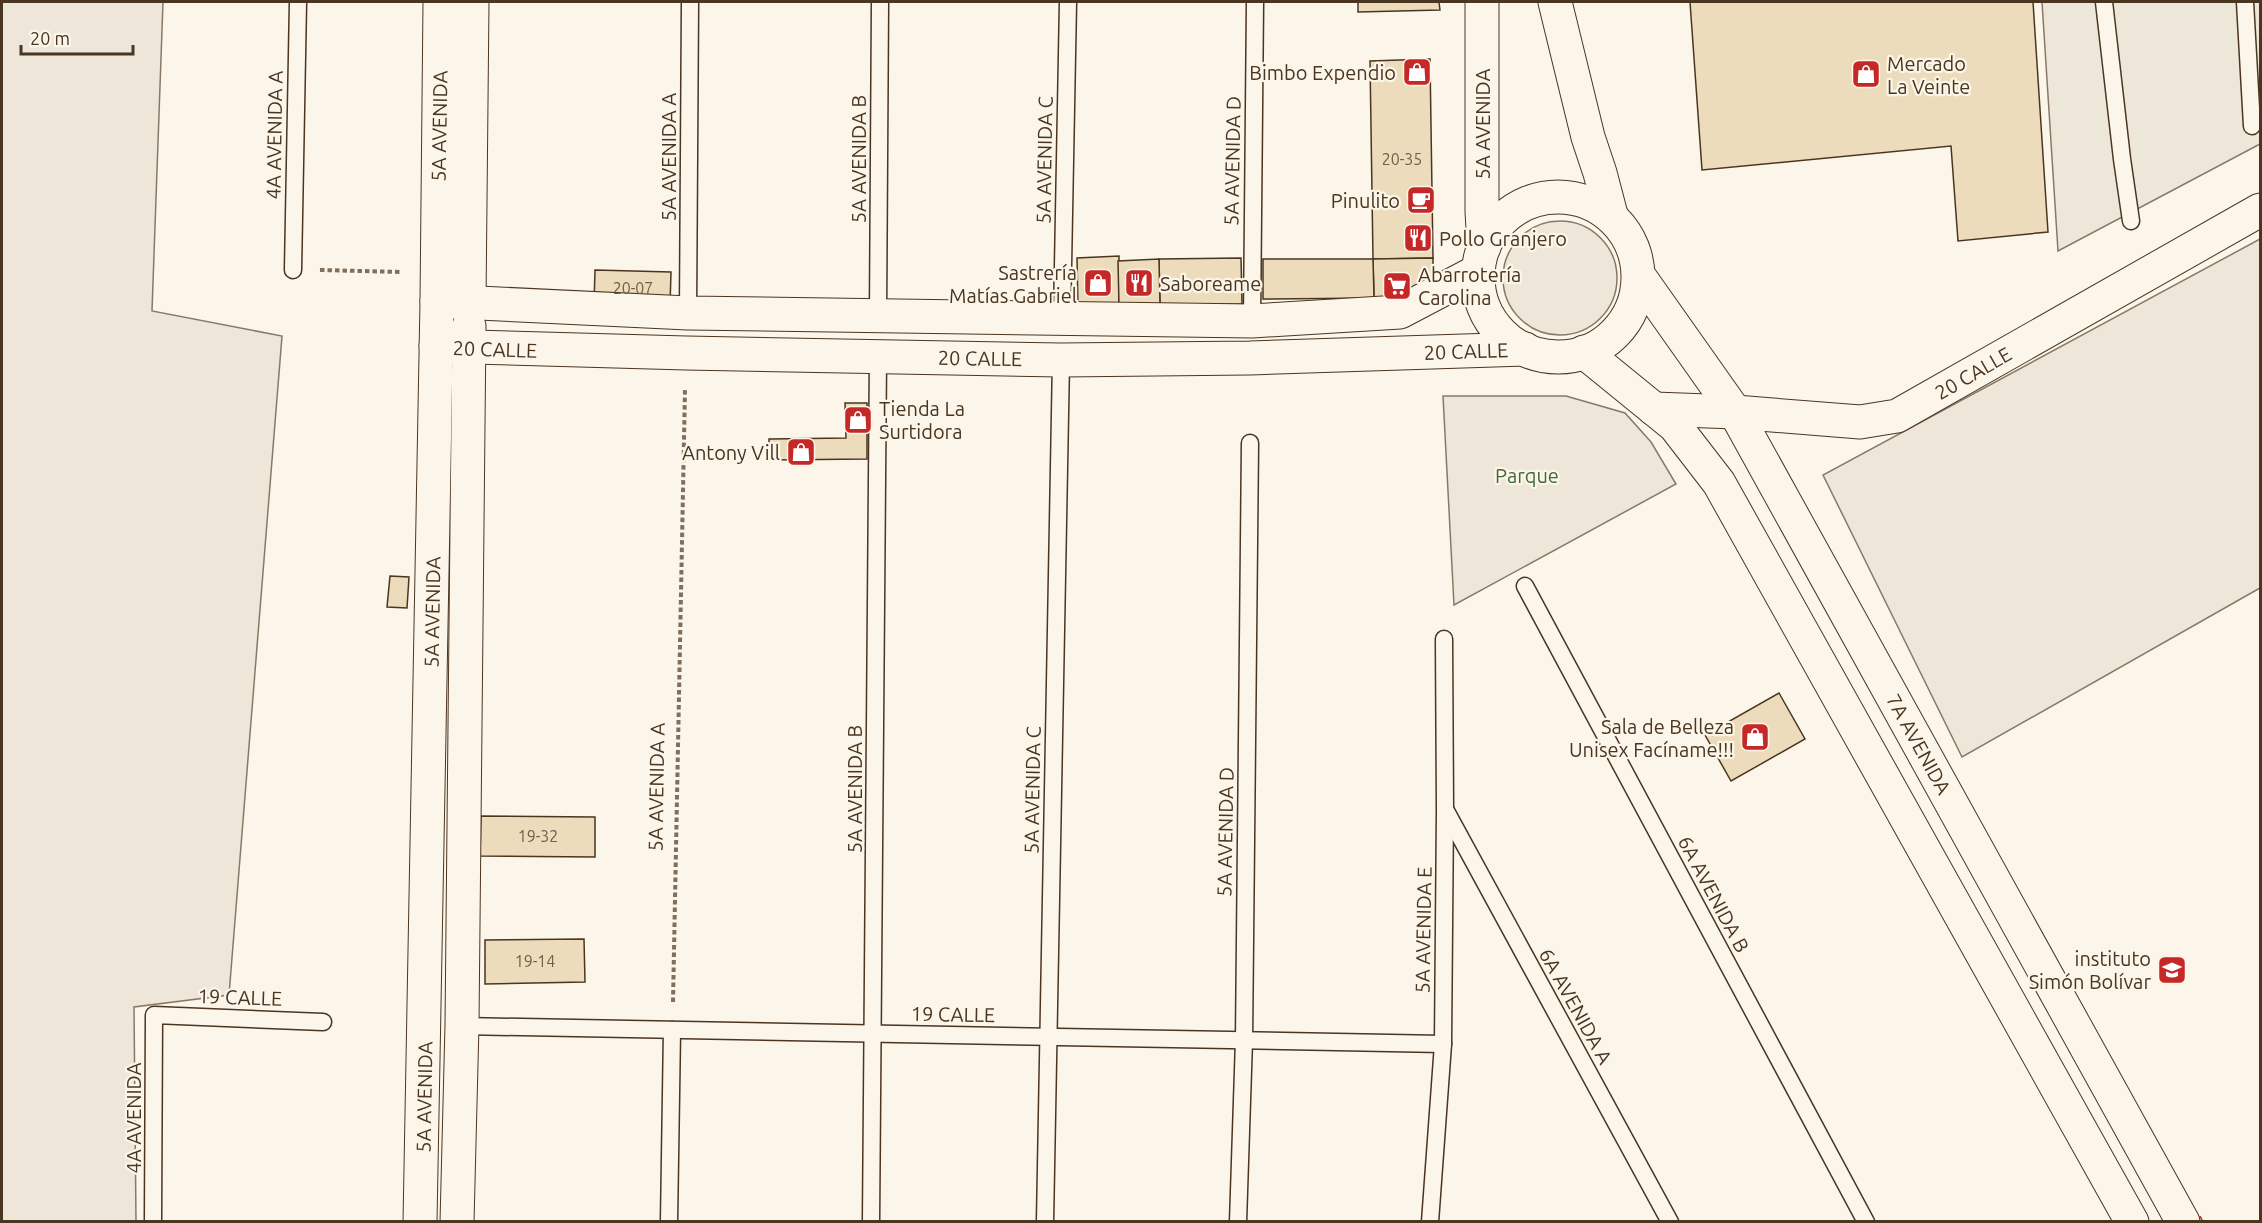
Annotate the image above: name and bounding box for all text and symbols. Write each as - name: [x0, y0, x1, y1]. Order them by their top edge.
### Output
- scale bar: [21, 18, 134, 56]
- text: 20 m: [30, 28, 70, 48]
- place label: Mercado La Veinte: [1887, 52, 1970, 98]
- shop icon: Bimbo Expendio: [1401, 56, 1433, 88]
- shop icon: Mercado La Veinte: [1850, 58, 1882, 90]
- place label: Bimbo Expendio: [1249, 61, 1396, 84]
- street label: 5A AVENIDA: [1471, 68, 1494, 180]
- street label: 4A AVENIDA A: [261, 70, 287, 200]
- street label: 5A AVENIDA: [427, 70, 451, 182]
- street label: 5A AVENIDA A: [657, 93, 680, 221]
- street label: 5A AVENIDA B: [847, 95, 870, 223]
- street label: 5A AVENIDA C: [1031, 96, 1057, 224]
- street label: 5A AVENIDA D: [1219, 96, 1245, 226]
- house number: 20-35: [1382, 150, 1422, 168]
- cafe icon: Pinulito: [1405, 184, 1437, 216]
- place label: Pinulito: [1331, 189, 1400, 212]
- restaurant icon: Pollo Granjero: [1402, 222, 1434, 254]
- place label: Pollo Granjero: [1439, 227, 1567, 250]
- place label: Sastrería Matías Gabriel: [949, 261, 1077, 307]
- place label: Abarrotería Carolina: [1418, 263, 1521, 309]
- shop icon: Sastrería Matías Gabriel: [1082, 267, 1114, 299]
- restaurant icon: Saboreame: [1123, 267, 1155, 299]
- supermarket icon: Abarrotería Carolina: [1381, 270, 1413, 302]
- place label: Saboreame: [1160, 272, 1261, 295]
- house number: 20-07: [613, 279, 653, 297]
- street label: 20 CALLE: [452, 336, 538, 362]
- street label: 20 CALLE: [1423, 338, 1509, 364]
- street label: 20 CALLE: [1931, 342, 2015, 404]
- street label: 20 CALLE: [938, 346, 1022, 370]
- place label: Tienda La Surtidora: [879, 397, 965, 443]
- shop icon: Tienda La Surtidora: [842, 404, 874, 436]
- shop icon: Antony Vill: [785, 436, 817, 468]
- place label: Antony Vill: [682, 441, 780, 464]
- park label: Parque: [1495, 464, 1559, 487]
- street label: 5A AVENIDA: [420, 556, 444, 668]
- street label: 7A AVENIDA: [1882, 690, 1956, 798]
- place label: Sala de Belleza Unisex Facíname!!!: [1569, 715, 1734, 761]
- shop icon: Sala de Belleza Unisex Facíname!!!: [1739, 721, 1771, 753]
- street label: 5A AVENIDA A: [643, 722, 669, 852]
- street label: 5A AVENIDA B: [843, 725, 866, 853]
- street label: 5A AVENIDA C: [1019, 726, 1045, 854]
- street label: 5A AVENIDA D: [1212, 767, 1238, 897]
- house number: 19-32: [518, 827, 558, 845]
- street label: 6A AVENIDA B: [1674, 832, 1754, 956]
- street label: 5A AVENIDA E: [1410, 866, 1436, 994]
- street label: 6A AVENIDA A: [1535, 944, 1617, 1068]
- place label: instituto Simón Bolívar: [2029, 947, 2151, 993]
- house number: 19-14: [515, 952, 555, 970]
- school or university icon: instituto Simón Bolívar: [2156, 954, 2188, 986]
- street label: 19 CALLE: [197, 984, 283, 1010]
- street label: 19 CALLE: [911, 1002, 995, 1026]
- street label: 5A AVENIDA: [412, 1041, 436, 1153]
- street label: 4A AVENIDA: [122, 1062, 145, 1174]

